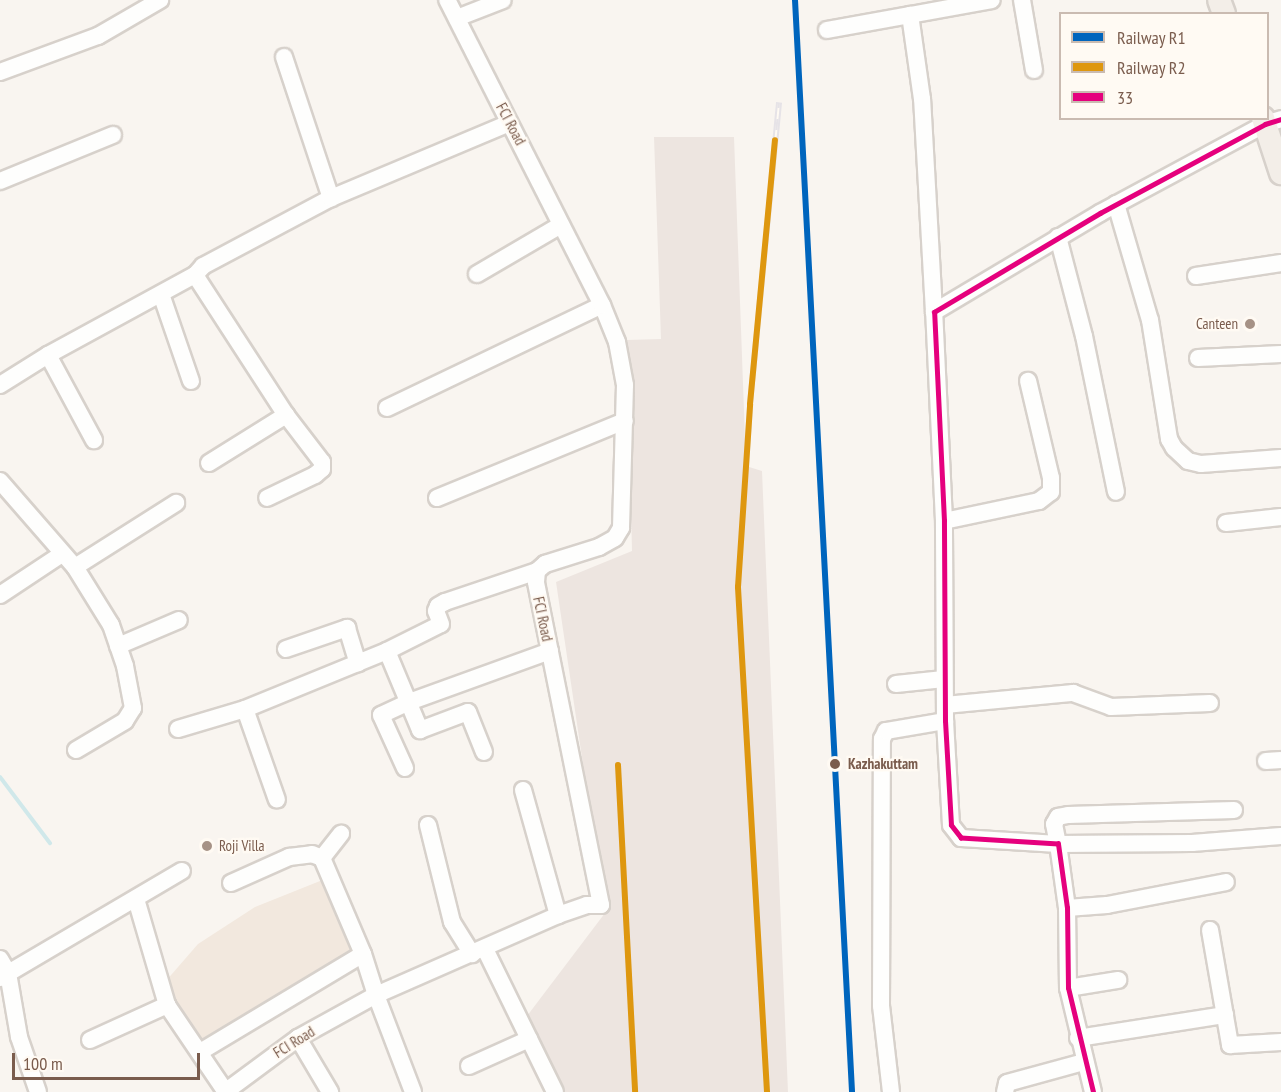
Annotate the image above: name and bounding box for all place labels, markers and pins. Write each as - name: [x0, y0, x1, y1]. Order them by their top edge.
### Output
- place label: Canteen: [1196, 315, 1238, 333]
- marker: Canteen: [1243, 317, 1257, 331]
- marker: Kazhakuttam: [826, 755, 844, 773]
- place label: Kazhakuttam: [848, 755, 918, 773]
- place label: Roji Villa: [219, 837, 265, 855]
- marker: Roji Villa: [200, 839, 214, 853]

